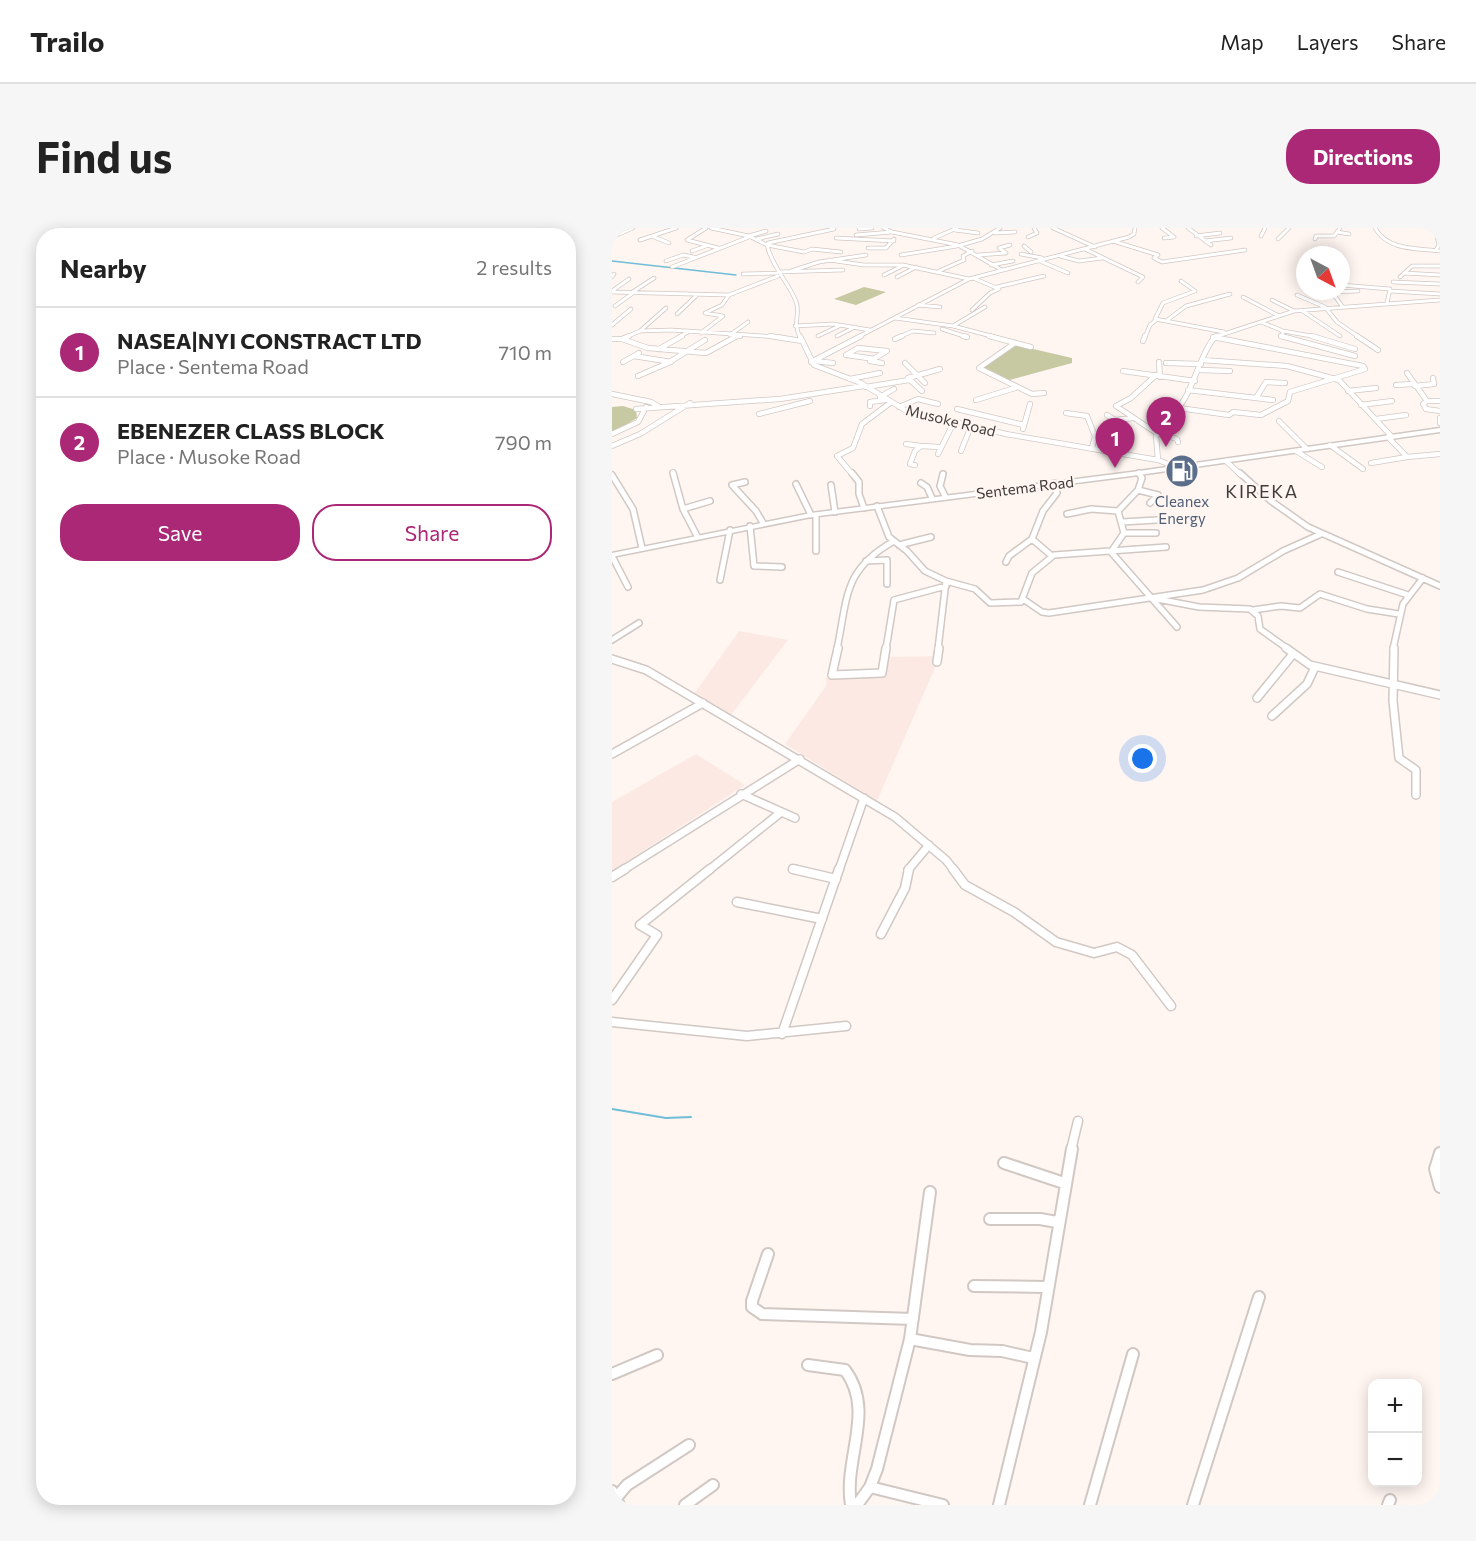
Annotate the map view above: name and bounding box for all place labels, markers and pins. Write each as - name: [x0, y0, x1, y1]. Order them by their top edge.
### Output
- pin: 2: [1146, 398, 1186, 447]
- pin: 1: [1096, 418, 1134, 468]
- fuel station icon: Cleanex Energy: [1164, 453, 1200, 489]
- place label: Cleanex Energy: [1155, 492, 1209, 527]

